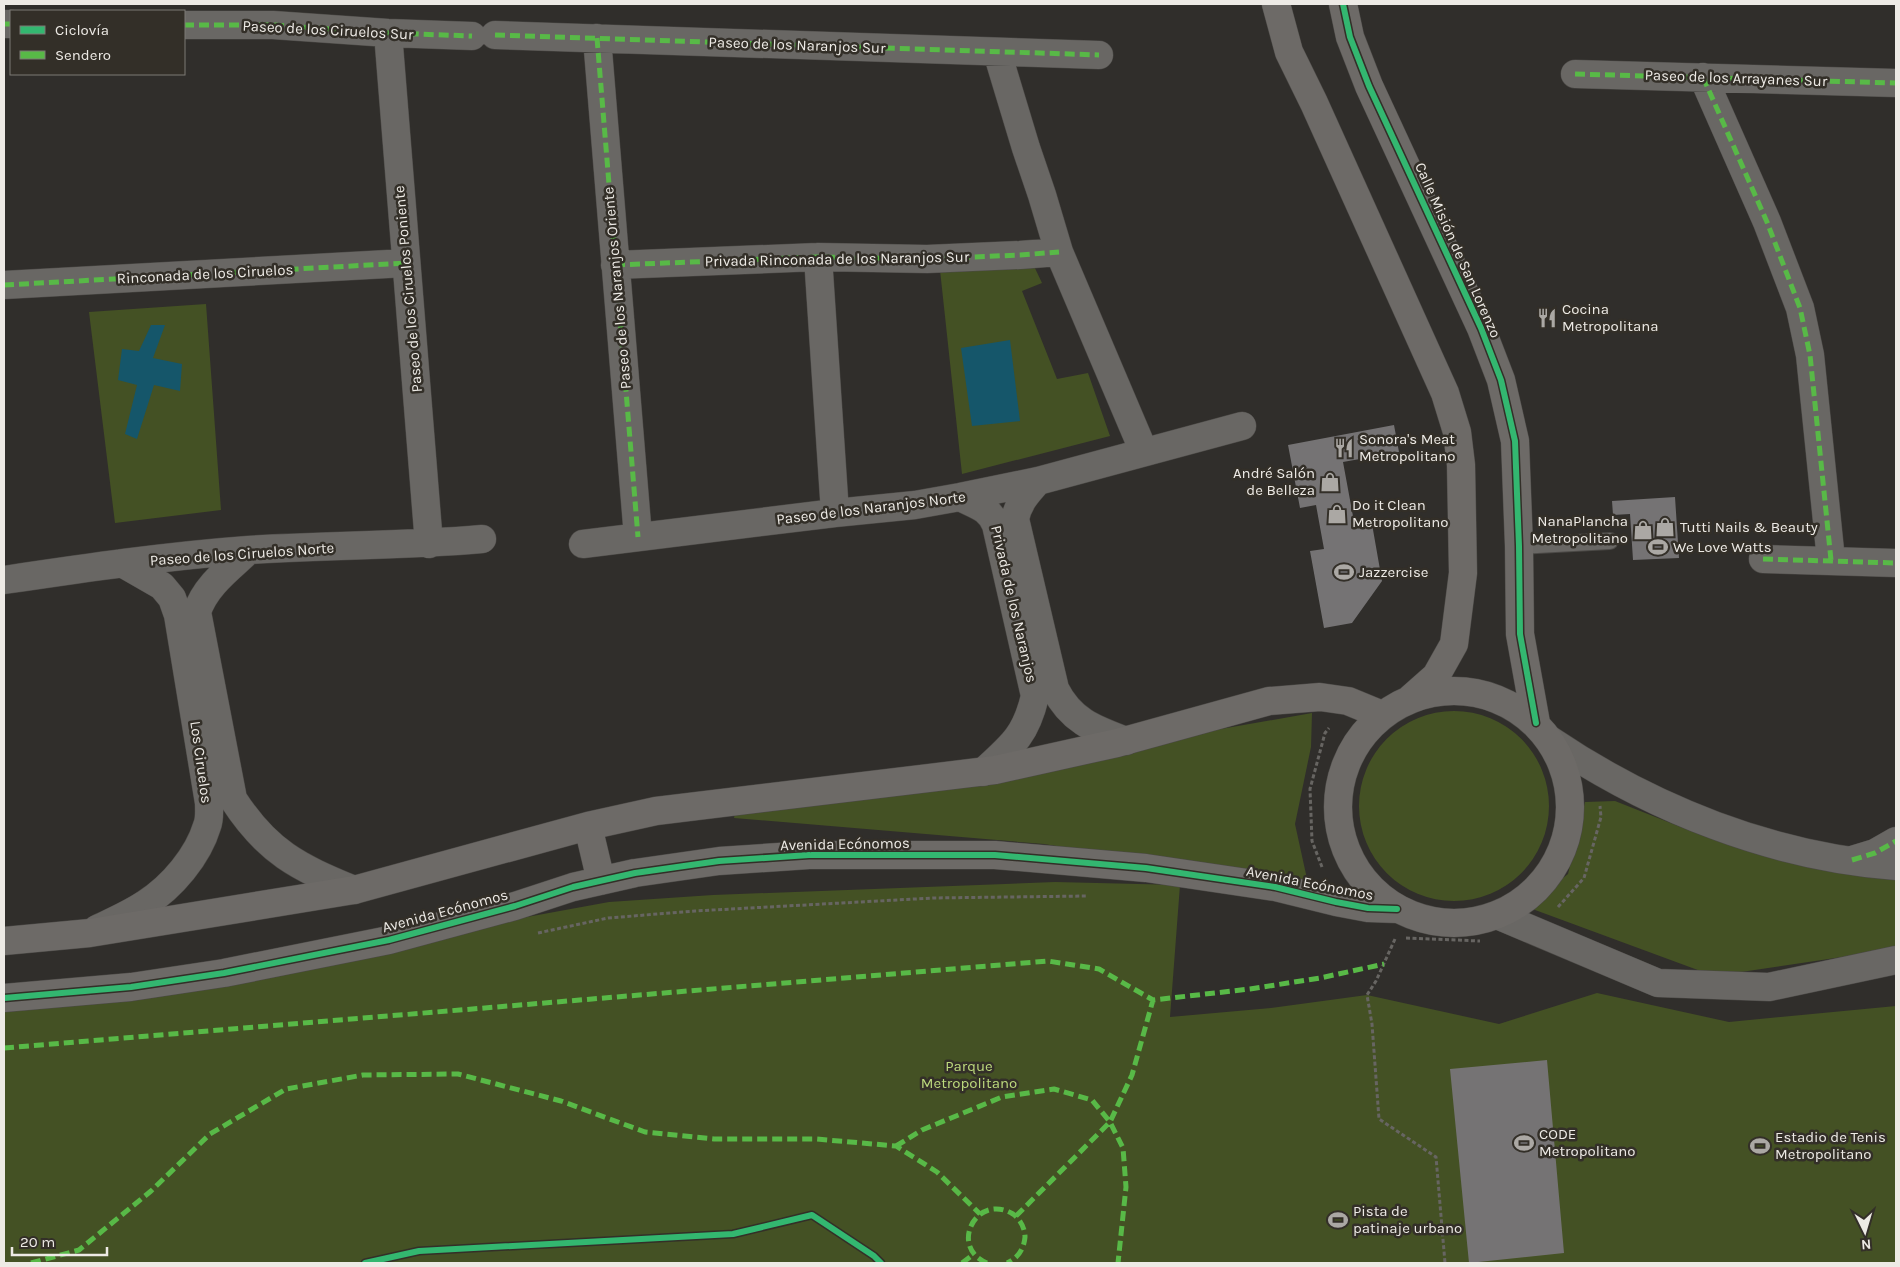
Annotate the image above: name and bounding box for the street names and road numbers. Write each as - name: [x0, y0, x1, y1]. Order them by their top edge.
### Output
- street label: Paseo de los Ciruelos Sur: [242, 17, 415, 43]
- street label: Paseo de los Naranjos Sur: [708, 33, 886, 57]
- street label: Paseo de los Arrayanes Sur: [1644, 66, 1828, 90]
- street label: Calle Misión de San Lorenzo: [1411, 159, 1505, 341]
- street label: Paseo de los Ciruelos Poniente: [390, 185, 426, 393]
- street label: Paseo de los Naranjos Oriente: [599, 186, 635, 390]
- street label: Privada Rinconada de los Naranjos Sur: [705, 248, 970, 270]
- street label: Rinconada de los Ciruelos: [116, 260, 294, 288]
- street label: Paseo de los Naranjos Norte: [775, 487, 967, 529]
- street label: Privada de los Naranjos: [987, 524, 1041, 684]
- street label: Paseo de los Ciruelos Norte: [149, 539, 335, 569]
- street label: Los Ciruelos: [186, 720, 216, 804]
- street label: Avenida Ecónomos: [780, 834, 910, 854]
- street label: Avenida Ecónomos: [1245, 862, 1375, 904]
- street label: Avenida Ecónomos: [380, 886, 510, 936]

